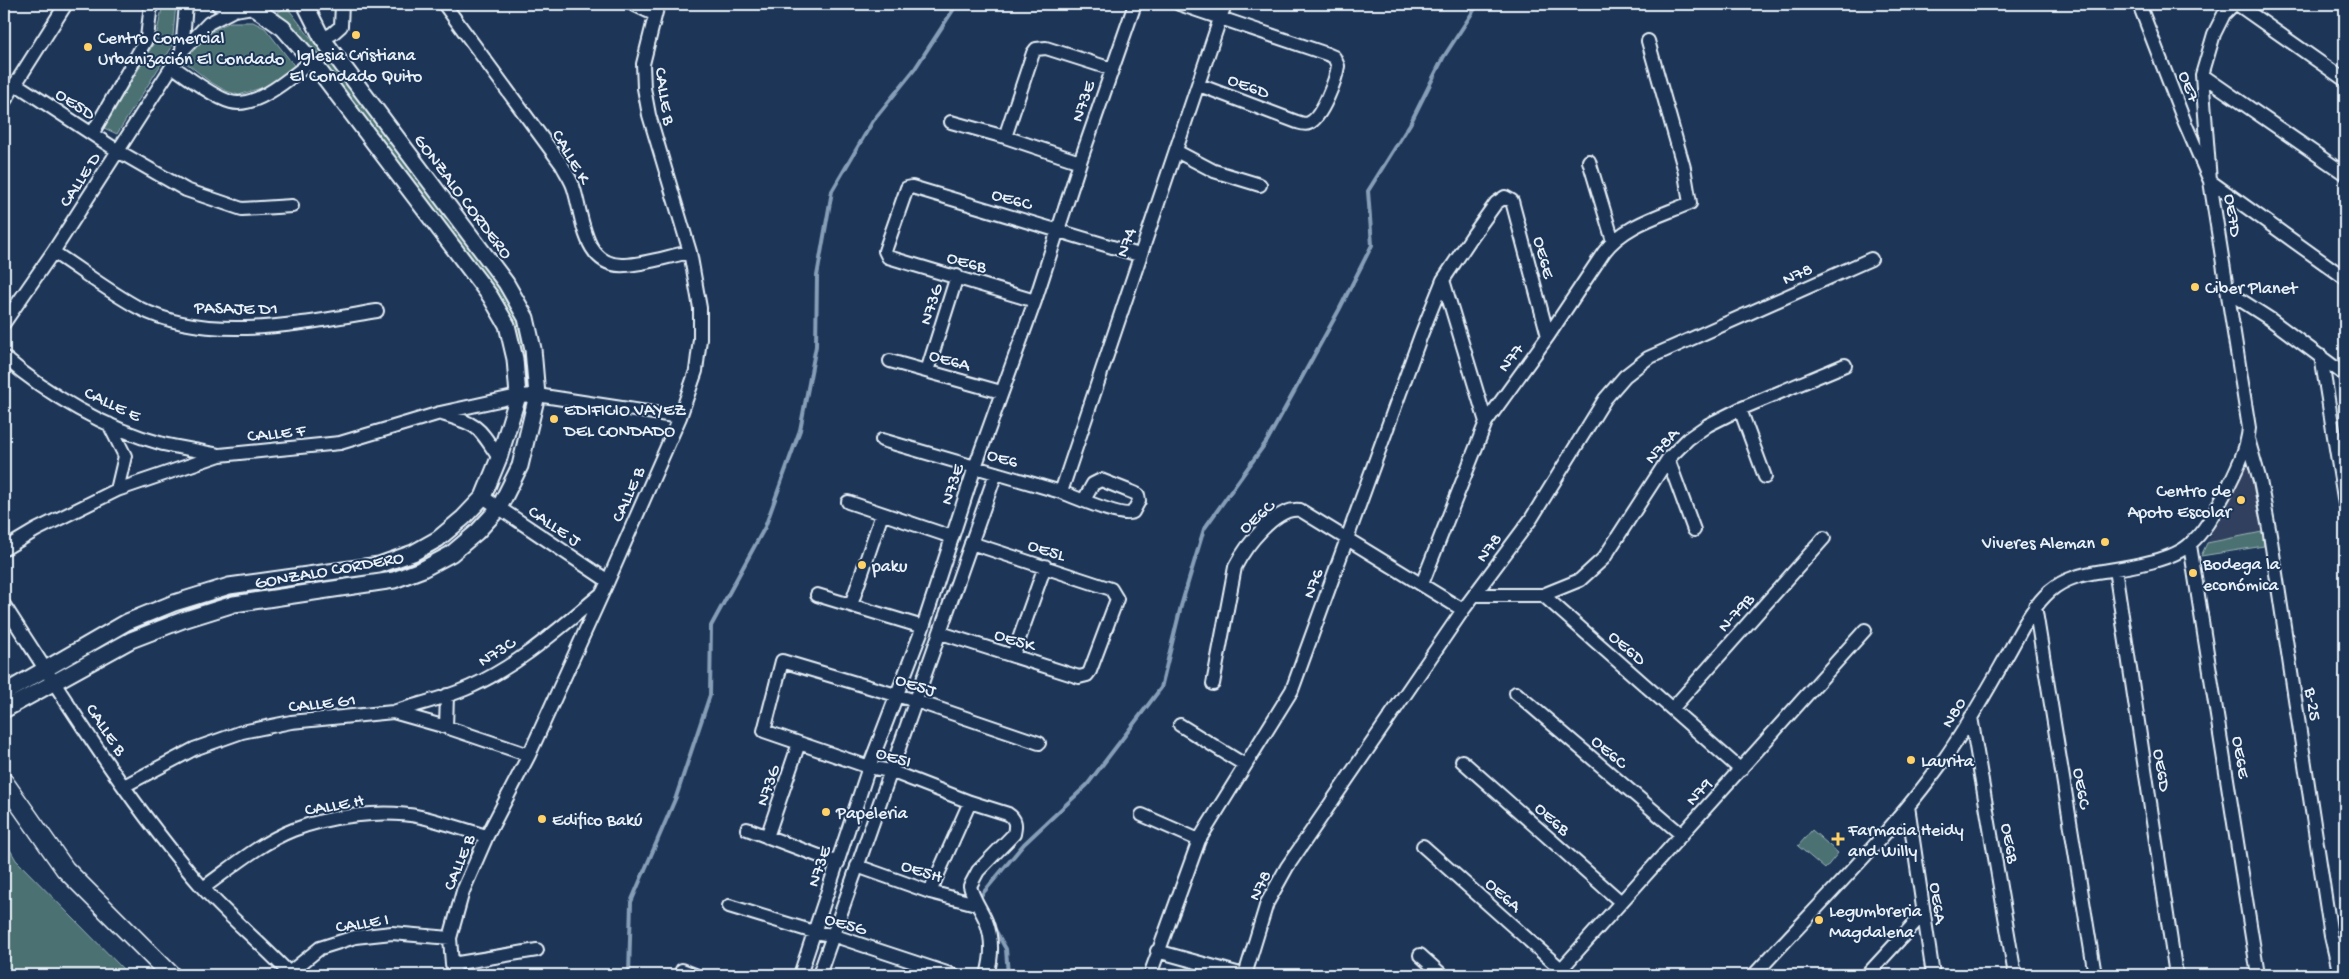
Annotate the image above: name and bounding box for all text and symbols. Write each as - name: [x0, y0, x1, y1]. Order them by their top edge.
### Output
- place label: Centro Comercial Urbanización El Condado: [98, 29, 284, 71]
- marker: Iglesia Cristiana El Condado Quito: [350, 29, 362, 41]
- marker: Centro Comercial Urbanización El Condado: [82, 41, 94, 53]
- place label: Iglesia Cristiana El Condado Quito: [290, 46, 422, 88]
- street label: CALLE B: [649, 66, 679, 128]
- street label: OE7: [2172, 68, 2203, 106]
- street label: OE6D: [1224, 70, 1272, 105]
- street label: N73E: [1068, 78, 1101, 125]
- street label: OE5D: [51, 85, 99, 126]
- street label: CALLE K: [546, 126, 595, 190]
- street label: GONZALO CORDERO: [408, 131, 516, 264]
- street label: CALLE D: [56, 149, 107, 212]
- street label: OE6C: [989, 185, 1035, 216]
- street label: OE7D: [2218, 192, 2245, 239]
- street label: N74: [1113, 225, 1142, 260]
- street label: OE6E: [1527, 234, 1558, 282]
- street label: OE6B: [944, 248, 989, 279]
- street label: N78: [1780, 259, 1817, 291]
- place label: Ciber Planet: [2205, 279, 2299, 300]
- street label: N73G: [916, 281, 949, 328]
- marker: Ciber Planet: [2189, 281, 2201, 293]
- street label: PASAJE D1: [193, 298, 278, 321]
- street label: N77: [1494, 340, 1530, 377]
- street label: OE6A: [926, 346, 974, 378]
- street label: CALLE E: [80, 383, 144, 428]
- place label: EDIFICIO VAYEZ DEL CONDADO: [563, 401, 686, 443]
- marker: EDIFICIO VAYEZ DEL CONDADO: [548, 413, 560, 425]
- street label: CALLE F: [246, 421, 307, 448]
- street label: N78A: [1641, 423, 1685, 469]
- street label: OE6: [984, 445, 1021, 474]
- street label: N73E: [937, 461, 970, 508]
- street label: CALLE B: [608, 463, 651, 526]
- place label: Centro de Apoto Escolar: [2128, 482, 2233, 524]
- marker: Centro de Apoto Escolar: [2235, 494, 2247, 506]
- street label: OE6C: [1235, 496, 1281, 539]
- street label: CALLE J: [523, 502, 585, 553]
- street label: N78: [1472, 530, 1508, 567]
- place label: Viveres Aleman: [1981, 534, 2095, 555]
- street label: OE5L: [1025, 536, 1069, 568]
- marker: Viveres Aleman: [2099, 536, 2111, 548]
- street label: GONZALO CORDERO: [253, 548, 406, 595]
- place label: Bodega la económica: [2202, 555, 2281, 597]
- place label: paku: [871, 557, 908, 578]
- marker: paku: [856, 559, 868, 571]
- street label: N76: [1299, 565, 1330, 602]
- marker: Bodega la económica: [2187, 567, 2199, 579]
- street label: N-79B: [1714, 589, 1760, 637]
- street label: OE5K: [991, 625, 1039, 658]
- street label: OE6D: [1603, 627, 1650, 671]
- street label: N73C: [475, 633, 521, 673]
- street label: OE5J: [892, 670, 939, 703]
- street label: B-25: [2298, 685, 2324, 722]
- street label: CALLE G1: [288, 691, 357, 718]
- street label: N80: [1938, 694, 1972, 732]
- street label: CALLE B: [80, 700, 130, 761]
- street label: OE6C: [1586, 732, 1632, 775]
- street label: OE6E: [2226, 735, 2253, 781]
- street label: OE5I: [873, 743, 913, 774]
- street label: OE6D: [2147, 748, 2174, 793]
- place label: Laurita: [1921, 752, 1975, 773]
- marker: Laurita: [1905, 754, 1917, 766]
- street label: N73G: [753, 762, 786, 809]
- street label: OE6C: [2067, 767, 2094, 811]
- street label: N79: [1682, 774, 1718, 811]
- street label: CALLE H: [303, 791, 366, 822]
- street label: OE6B: [1529, 799, 1574, 842]
- place label: Papeleria: [835, 804, 909, 825]
- marker: Papeleria: [820, 806, 832, 818]
- place label: Edifico Bakú: [552, 811, 643, 832]
- marker: Edifico Bakú: [536, 813, 548, 825]
- place label: Farmacia Heidy and Willy: [1847, 821, 1964, 863]
- street label: OE6B: [1995, 822, 2023, 866]
- street label: CALLE B: [440, 831, 481, 894]
- marker: Farmacia Heidy and Willy: [1832, 833, 1844, 845]
- street label: N73E: [804, 843, 837, 890]
- street label: OE5H: [898, 856, 945, 889]
- street label: N78: [1245, 867, 1278, 905]
- street label: OE6A: [1480, 874, 1526, 919]
- street label: OE6A: [1923, 881, 1950, 927]
- place label: Legumbreria Magdalena: [1829, 902, 1923, 944]
- street label: OE5G: [822, 909, 869, 942]
- street label: CALLE I: [334, 910, 390, 939]
- marker: Legumbreria Magdalena: [1813, 914, 1825, 926]

